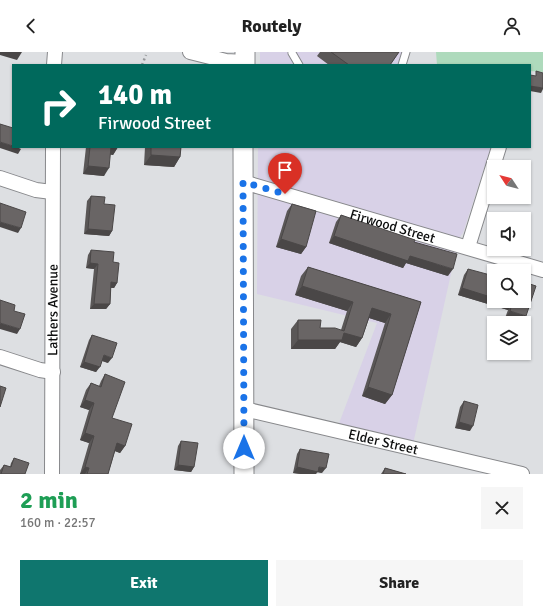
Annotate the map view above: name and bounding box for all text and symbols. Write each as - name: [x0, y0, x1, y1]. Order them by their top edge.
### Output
- icon: back: [20, 15, 42, 37]
- text: Routely: [242, 15, 301, 37]
- icon: person: [501, 15, 523, 37]
- text: 140 m: [98, 78, 172, 112]
- icon: right: [32, 80, 84, 132]
- text: Firwood Street: [98, 112, 211, 134]
- pin: [268, 153, 302, 194]
- icon: arrive: [274, 159, 296, 181]
- north arrow: [487, 160, 531, 204]
- map controls: [487, 160, 531, 360]
- street label: Firwood Street: [348, 205, 437, 246]
- button: sound: [487, 212, 531, 256]
- street label: Lathers Avenue: [44, 264, 61, 356]
- button: search: [487, 264, 531, 308]
- button: layers: [487, 316, 531, 360]
- street label: Elder Street: [347, 425, 420, 458]
- position arrow: [223, 427, 265, 469]
- text: 2 min: [20, 485, 78, 515]
- button: close: [481, 487, 523, 529]
- text: 160 m · 22:57: [20, 515, 96, 531]
- button: Exit: [20, 560, 268, 606]
- button: Share: [276, 560, 523, 606]

